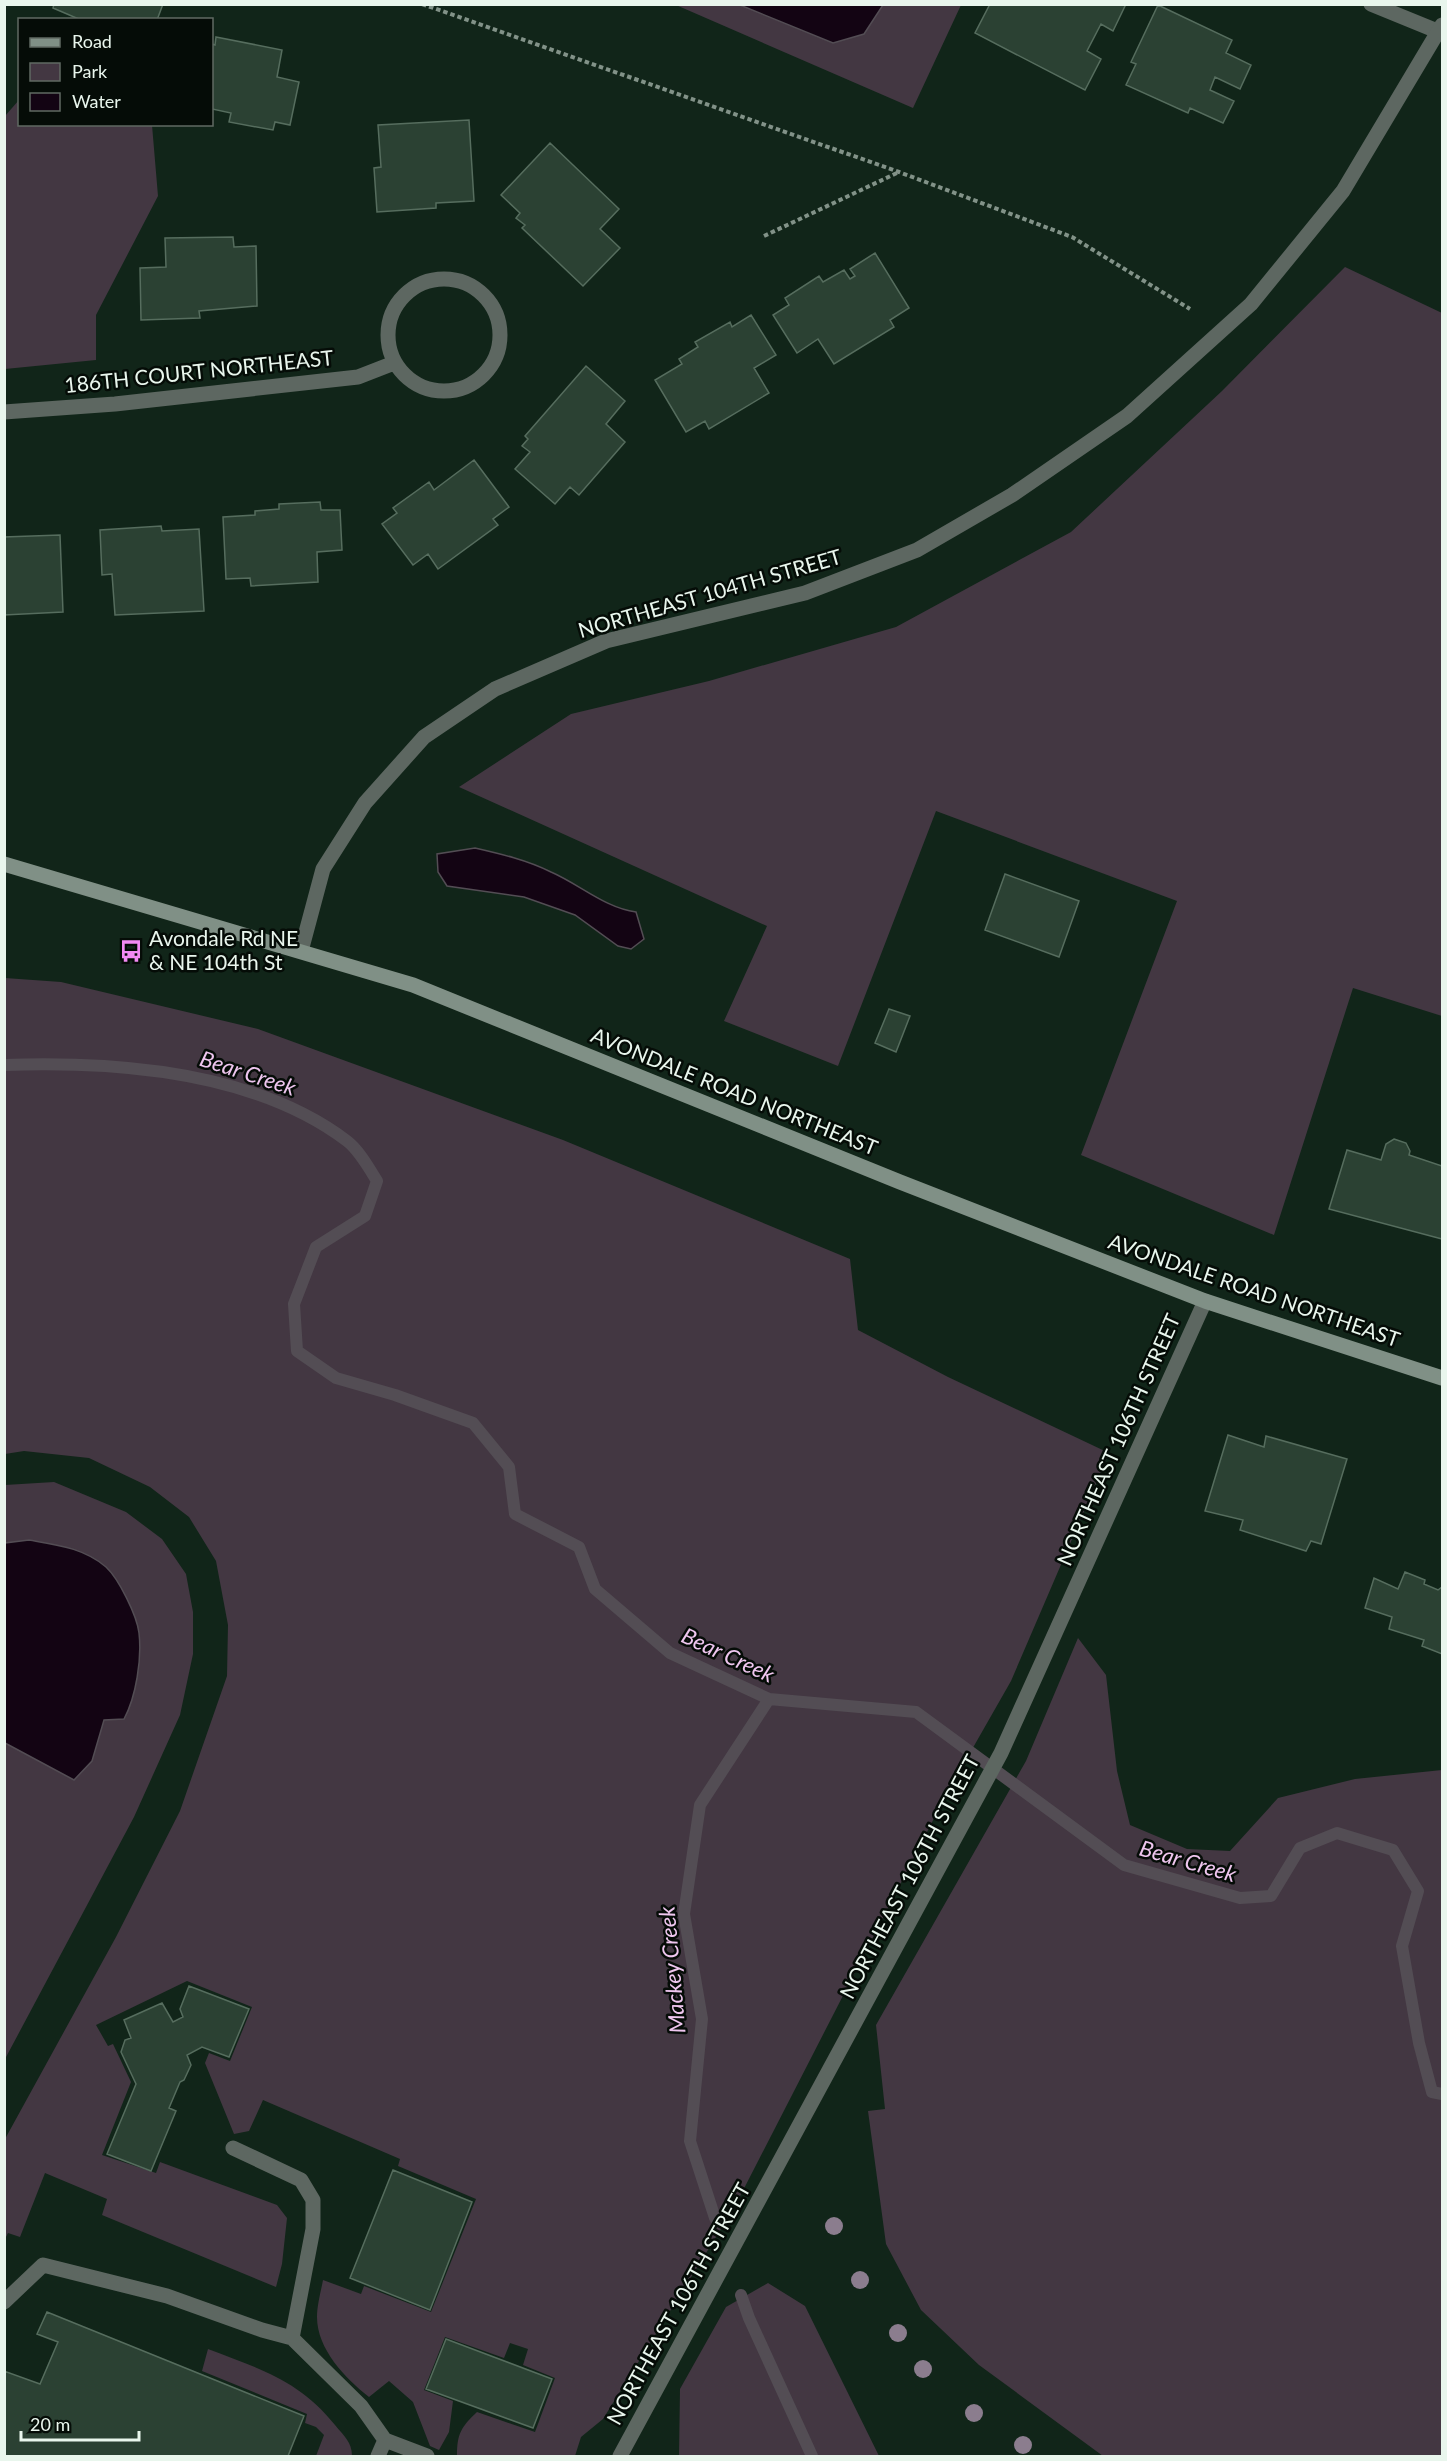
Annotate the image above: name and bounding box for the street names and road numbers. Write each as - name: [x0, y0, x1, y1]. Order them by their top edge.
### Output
- street label: 186TH COURT NORTHEAST: [63, 344, 335, 397]
- street label: NORTHEAST 104TH STREET: [575, 543, 845, 642]
- street label: AVONDALE ROAD NORTHEAST: [588, 1022, 882, 1160]
- street label: AVONDALE ROAD NORTHEAST: [1105, 1228, 1404, 1352]
- street label: NORTHEAST 106TH STREET: [1051, 1309, 1185, 1569]
- street label: NORTHEAST 106TH STREET: [834, 1749, 984, 2003]
- street label: NORTHEAST 106TH STREET: [601, 2177, 755, 2429]

